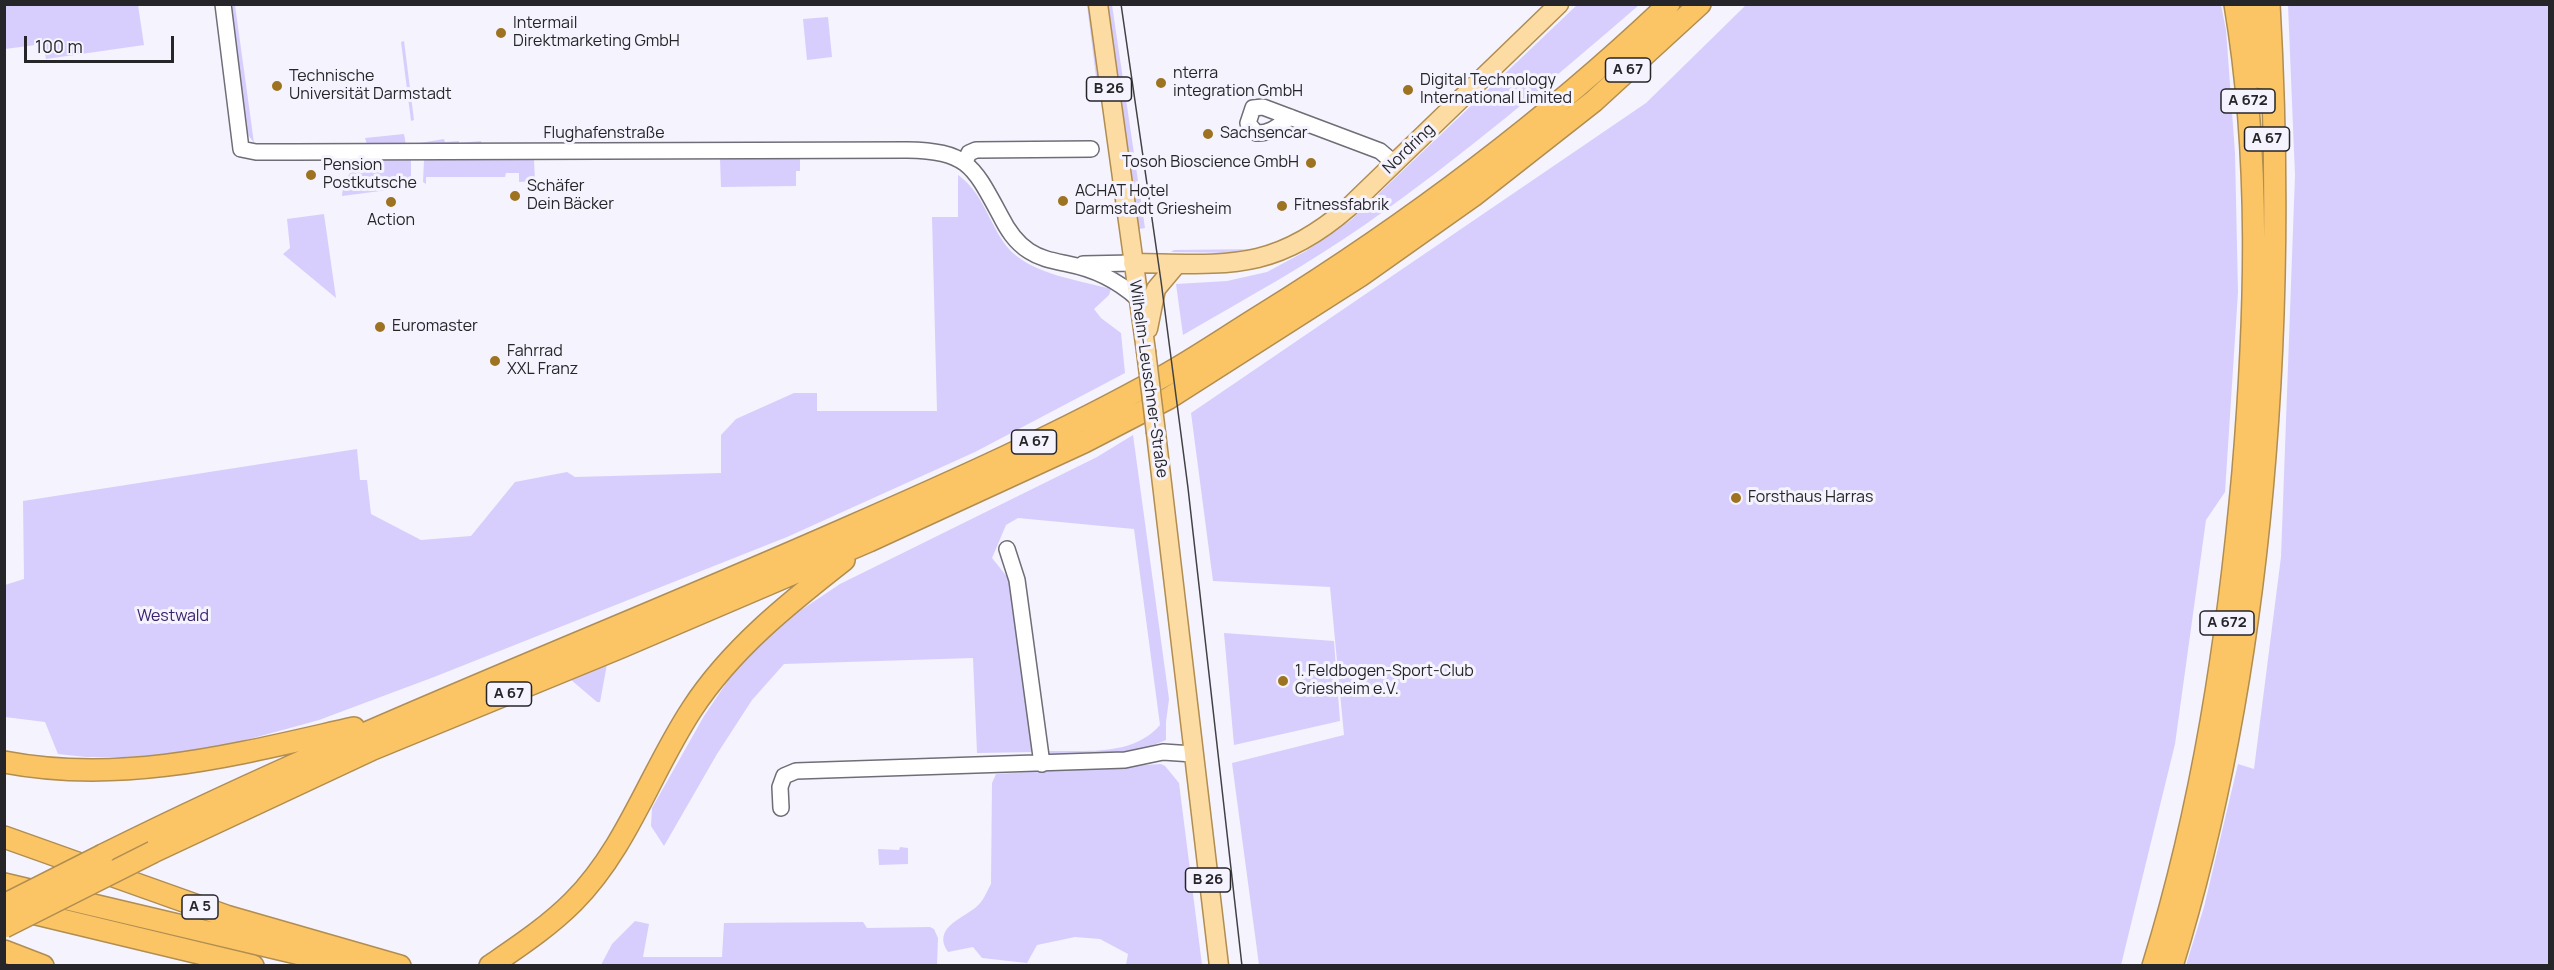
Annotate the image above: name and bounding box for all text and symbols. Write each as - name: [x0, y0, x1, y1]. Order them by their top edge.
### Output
- place label: Intermail Direktmarketing GmbH: [513, 14, 680, 52]
- scale bar: [27, 24, 177, 62]
- marker: Intermail Direktmarketing GmbH: [494, 26, 508, 40]
- text: 100 m: [35, 34, 83, 58]
- road number: A 67: [1606, 58, 1650, 82]
- place label: nterra integration GmbH: [1173, 64, 1303, 102]
- place label: Technische Universität Darmstadt: [289, 67, 452, 105]
- place label: Digital Technology International Limited: [1420, 71, 1572, 109]
- marker: nterra integration GmbH: [1154, 76, 1168, 90]
- road number: B 26: [1086, 77, 1132, 101]
- marker: Technische Universität Darmstadt: [270, 79, 284, 93]
- marker: Digital Technology International Limited: [1401, 83, 1415, 97]
- road number: A 672: [2221, 89, 2275, 113]
- street label: Nordring: [1379, 120, 1439, 178]
- street label: Flughafenstraße: [543, 124, 665, 144]
- place label: Sachsencar: [1220, 124, 1308, 144]
- marker: Sachsencar: [1201, 127, 1215, 141]
- road number: A 67: [2244, 127, 2290, 151]
- place label: Tosoh Bioscience GmbH: [1122, 153, 1299, 173]
- place label: Pension Postkutsche: [323, 156, 417, 194]
- marker: Tosoh Bioscience GmbH: [1304, 156, 1318, 170]
- marker: Pension Postkutsche: [304, 168, 318, 182]
- place label: Schäfer Dein Bäcker: [527, 177, 614, 215]
- place label: ACHAT Hotel Darmstadt Griesheim: [1075, 182, 1231, 220]
- marker: Schäfer Dein Bäcker: [508, 189, 522, 203]
- marker: ACHAT Hotel Darmstadt Griesheim: [1056, 194, 1070, 208]
- marker: Action: [384, 195, 398, 209]
- place label: Fitnessfabrik: [1294, 196, 1389, 216]
- marker: Fitnessfabrik: [1275, 199, 1289, 213]
- place label: Action: [367, 211, 415, 231]
- street label: Wilhelm-Leuschner-Straße: [1125, 279, 1171, 479]
- place label: Euromaster: [392, 317, 478, 337]
- marker: Euromaster: [373, 320, 387, 334]
- place label: Fahrrad XXL Franz: [507, 342, 578, 380]
- marker: Fahrrad XXL Franz: [488, 354, 502, 368]
- road number: A 67: [1012, 430, 1056, 454]
- place label: Forsthaus Harras: [1748, 488, 1873, 508]
- marker: Forsthaus Harras: [1729, 491, 1743, 505]
- park label: Westwald: [137, 607, 209, 627]
- road number: A 672: [2200, 611, 2254, 635]
- place label: 1. Feldbogen-Sport-Club Griesheim e.V.: [1295, 662, 1474, 700]
- marker: 1. Feldbogen-Sport-Club Griesheim e.V.: [1276, 674, 1290, 688]
- road number: A 67: [486, 682, 532, 706]
- road number: B 26: [1186, 868, 1230, 892]
- road number: A 5: [182, 895, 218, 919]

